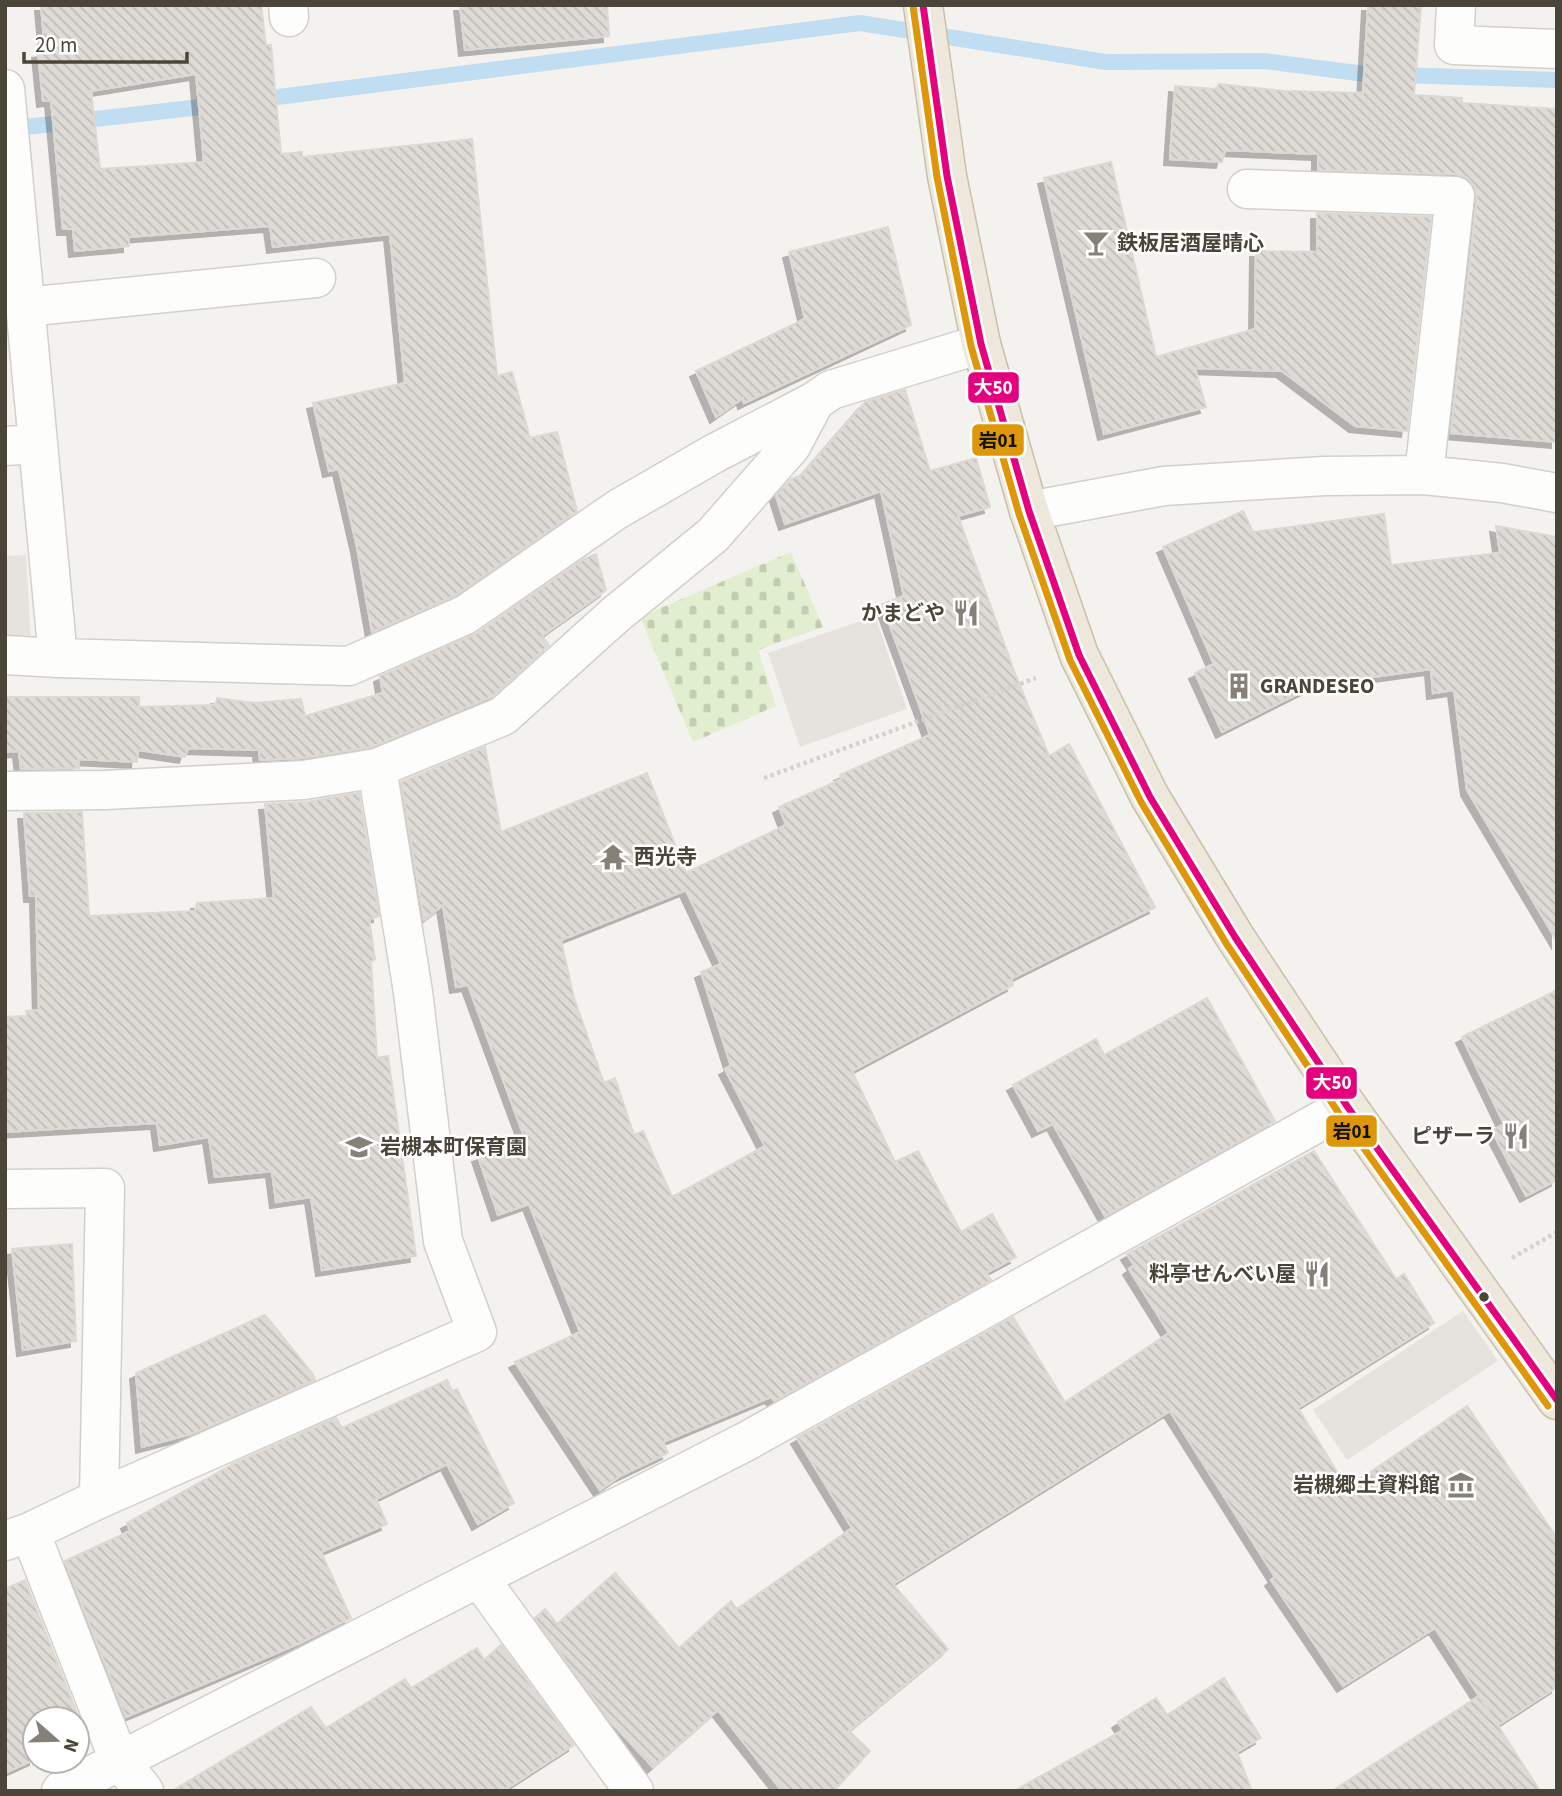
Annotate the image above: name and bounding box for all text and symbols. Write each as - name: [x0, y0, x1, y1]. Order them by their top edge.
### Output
- scale bar: [24, 21, 187, 65]
- text: 20 m: [35, 30, 77, 60]
- bar icon: 鉄板居酒屋晴心: [1081, 228, 1111, 258]
- place label: 鉄板居酒屋晴心: [1117, 228, 1264, 258]
- line badge: 大50: [967, 371, 1020, 404]
- text: 大50: [973, 375, 1013, 402]
- line badge: 岩01: [971, 423, 1025, 457]
- text: 岩01: [978, 428, 1018, 455]
- place label: かまどや: [861, 598, 945, 628]
- restaurant icon: かまどや: [951, 598, 981, 628]
- building icon: GRANDESEO: [1224, 671, 1254, 701]
- place label: GRANDESEO: [1260, 671, 1375, 701]
- temple icon: 西光寺: [598, 842, 628, 872]
- place label: 西光寺: [634, 842, 697, 872]
- line badge: 大50: [1305, 1066, 1358, 1100]
- text: 大50: [1312, 1070, 1352, 1097]
- line badge: 岩01: [1325, 1114, 1378, 1148]
- text: 岩01: [1332, 1119, 1372, 1146]
- place label: ピザーラ: [1411, 1121, 1495, 1151]
- restaurant icon: ピザーラ: [1501, 1121, 1531, 1151]
- school or university icon: 岩槻本町保育園: [344, 1132, 374, 1162]
- place label: 岩槻本町保育園: [380, 1132, 527, 1162]
- place label: 料亭せんべい屋: [1149, 1259, 1296, 1289]
- restaurant icon: 料亭せんべい屋: [1302, 1259, 1332, 1289]
- unlabelled marker: [1477, 1290, 1491, 1304]
- place label: 岩槻郷土資料館: [1293, 1470, 1440, 1500]
- museum icon: 岩槻郷土資料館: [1446, 1470, 1476, 1500]
- north arrow: [21, 1705, 91, 1775]
- text: N: [56, 1735, 85, 1756]

